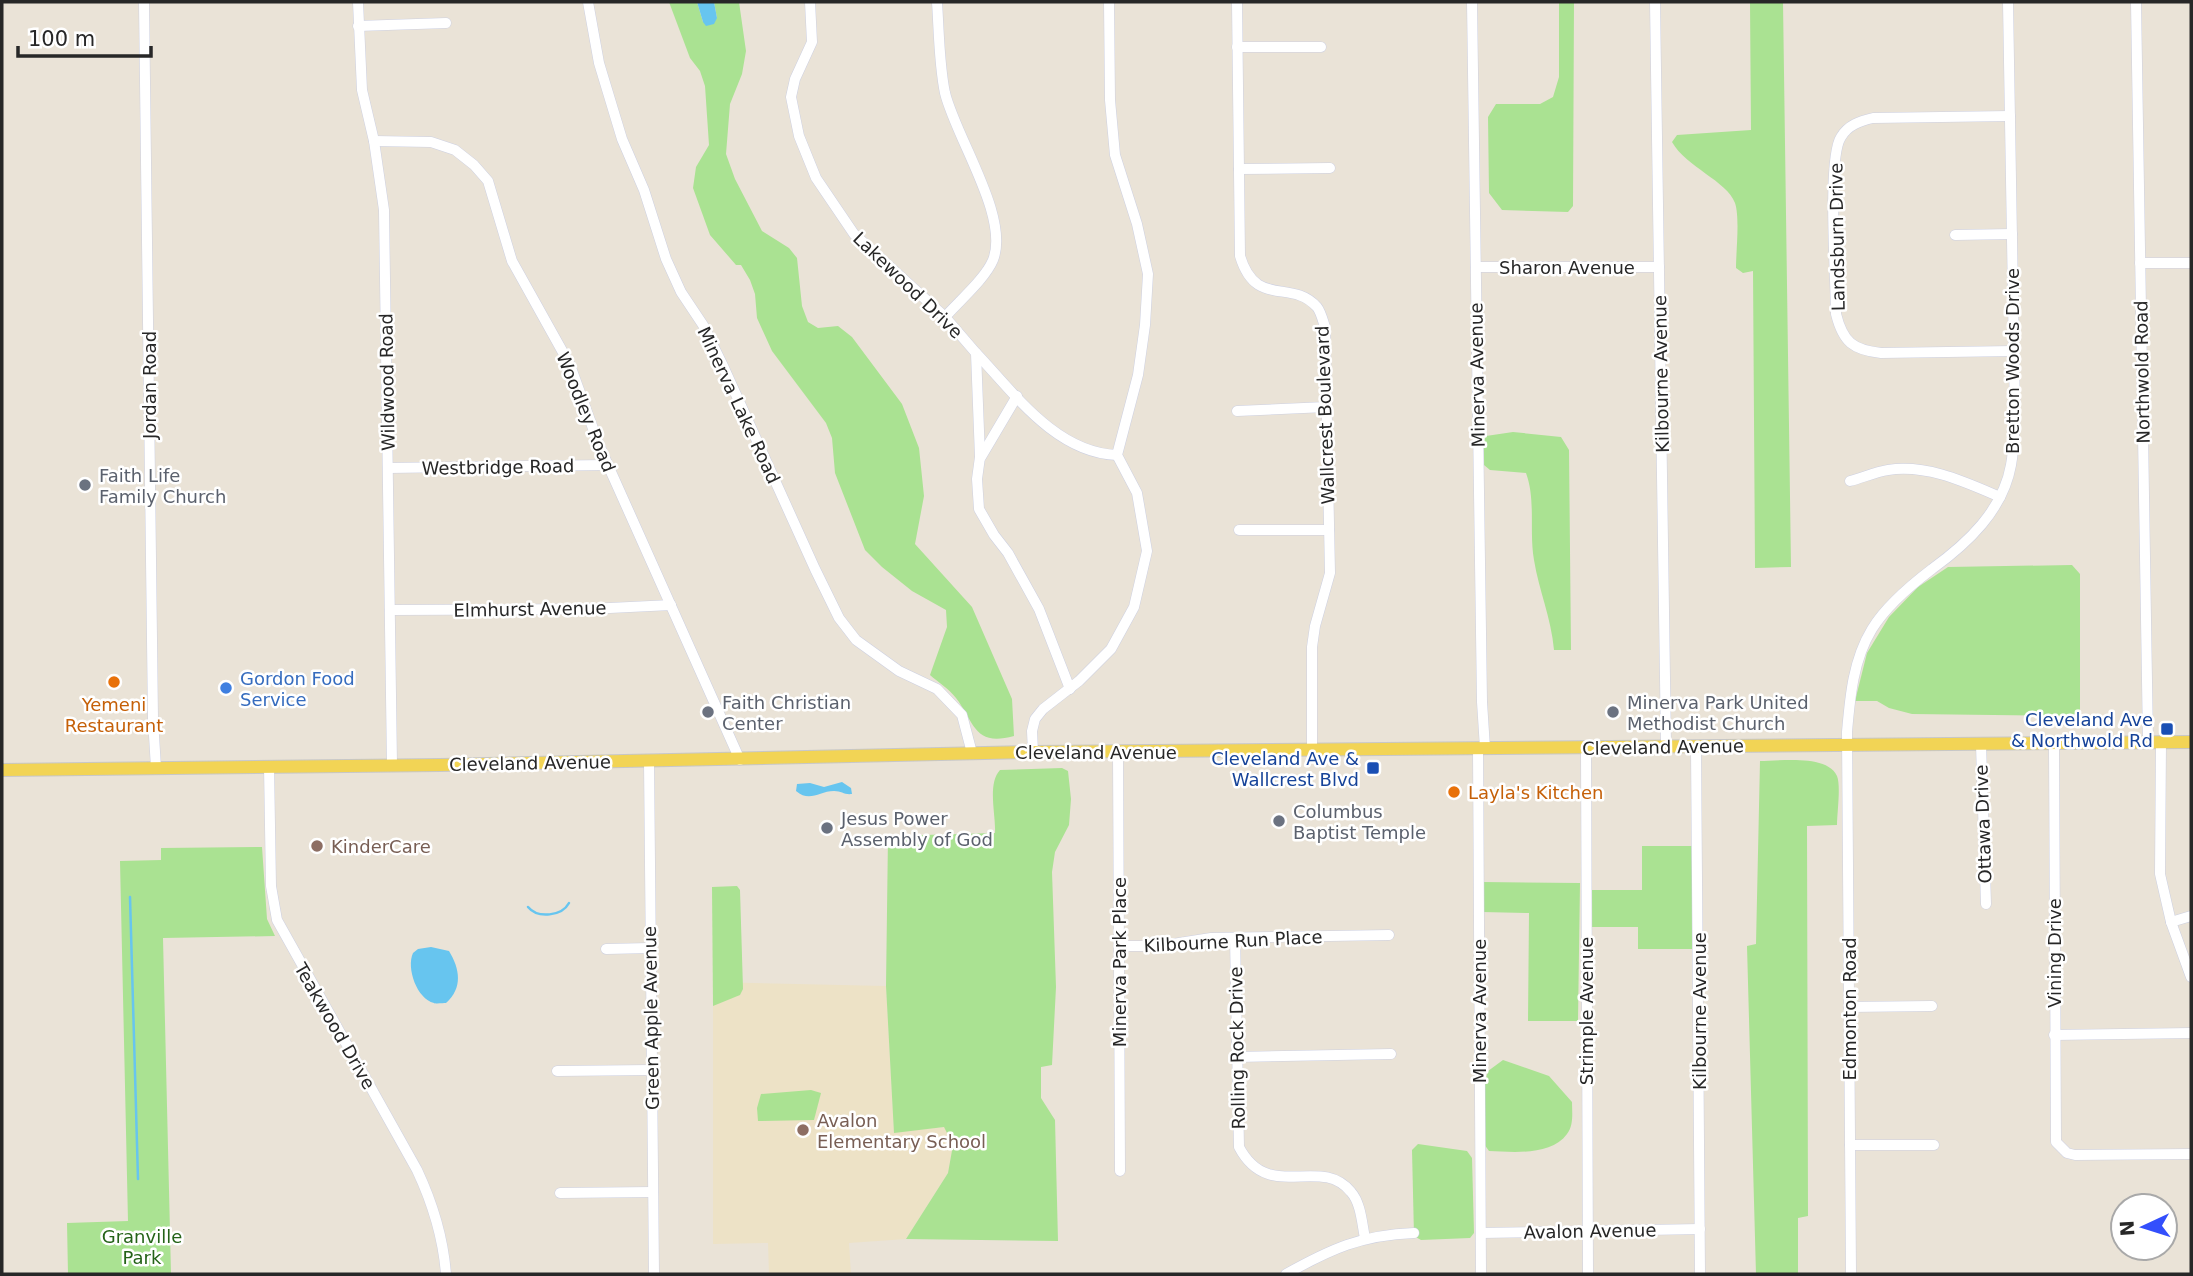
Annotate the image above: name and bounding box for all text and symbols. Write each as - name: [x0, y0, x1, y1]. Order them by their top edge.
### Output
- scale bar: [18, 14, 150, 58]
- text: 100 m: [28, 27, 95, 51]
- street label: Landsburn Drive: [1825, 163, 1849, 311]
- street label: Lakewood Drive: [849, 227, 967, 343]
- street label: Sharon Avenue: [1499, 257, 1635, 278]
- street label: Bretton Woods Drive: [2002, 268, 2023, 454]
- street label: Kilbourne Avenue: [1649, 295, 1673, 453]
- street label: Northwold Road: [2130, 300, 2154, 444]
- street label: Minerva Avenue: [1465, 302, 1489, 448]
- street label: Wildwood Road: [375, 313, 399, 451]
- street label: Minerva Lake Road: [693, 323, 785, 487]
- street label: Wallcrest Boulevard: [1311, 325, 1339, 505]
- street label: Jordan Road: [139, 331, 160, 440]
- street label: Woodley Road: [552, 349, 620, 475]
- street label: Westbridge Road: [421, 455, 575, 479]
- place label: Faith Life Family Church: [99, 465, 226, 507]
- marker: Faith Life Family Church: [77, 477, 93, 493]
- street label: Elmhurst Avenue: [453, 597, 607, 621]
- place label: Gordon Food Service: [240, 668, 355, 710]
- marker: Yemeni Restaurant: [106, 674, 122, 690]
- marker: Gordon Food Service: [218, 680, 234, 696]
- place label: Faith Christian Center: [722, 692, 851, 734]
- place label: Minerva Park United Methodist Church: [1627, 692, 1809, 734]
- place label: Yemeni Restaurant: [65, 694, 163, 736]
- marker: Faith Christian Center: [700, 704, 716, 720]
- marker: Minerva Park United Methodist Church: [1605, 704, 1621, 720]
- place label: Cleveland Ave & Northwold Rd: [2011, 709, 2153, 751]
- marker: Cleveland Ave & Northwold Rd: [2159, 721, 2175, 737]
- street label: Cleveland Avenue: [1582, 735, 1744, 759]
- street label: Cleveland Avenue: [1015, 742, 1177, 763]
- place label: Cleveland Ave & Wallcrest Blvd: [1211, 748, 1359, 790]
- street label: Cleveland Avenue: [449, 751, 611, 775]
- marker: Cleveland Ave & Wallcrest Blvd: [1365, 760, 1381, 776]
- street label: Ottawa Drive: [1970, 764, 1996, 884]
- place label: Layla's Kitchen: [1468, 782, 1603, 803]
- marker: Layla's Kitchen: [1446, 784, 1462, 800]
- place label: Columbus Baptist Temple: [1293, 801, 1426, 843]
- place label: Jesus Power Assembly of God: [840, 808, 993, 850]
- marker: Columbus Baptist Temple: [1271, 813, 1287, 829]
- marker: Jesus Power Assembly of God: [819, 820, 835, 836]
- place label: KinderCare: [331, 836, 431, 857]
- marker: KinderCare: [309, 838, 325, 854]
- street label: Minerva Park Place: [1109, 877, 1130, 1047]
- street label: Vining Drive: [2044, 898, 2065, 1008]
- street label: Green Apple Avenue: [639, 926, 663, 1110]
- street label: Kilbourne Run Place: [1143, 926, 1323, 956]
- street label: Kilbourne Avenue: [1689, 932, 1710, 1090]
- street label: Strimple Avenue: [1576, 937, 1597, 1085]
- street label: Edmonton Road: [1839, 937, 1860, 1081]
- street label: Minerva Avenue: [1469, 939, 1490, 1083]
- street label: Teakwood Drive: [290, 958, 380, 1093]
- street label: Rolling Rock Drive: [1225, 966, 1249, 1130]
- place label: Avalon Elementary School: [817, 1110, 986, 1152]
- marker: Avalon Elementary School: [795, 1122, 811, 1138]
- north arrow: [2109, 1192, 2179, 1262]
- street label: Avalon Avenue: [1523, 1219, 1657, 1243]
- text: N: [2116, 1219, 2139, 1237]
- park label: Granville Park: [102, 1226, 182, 1268]

